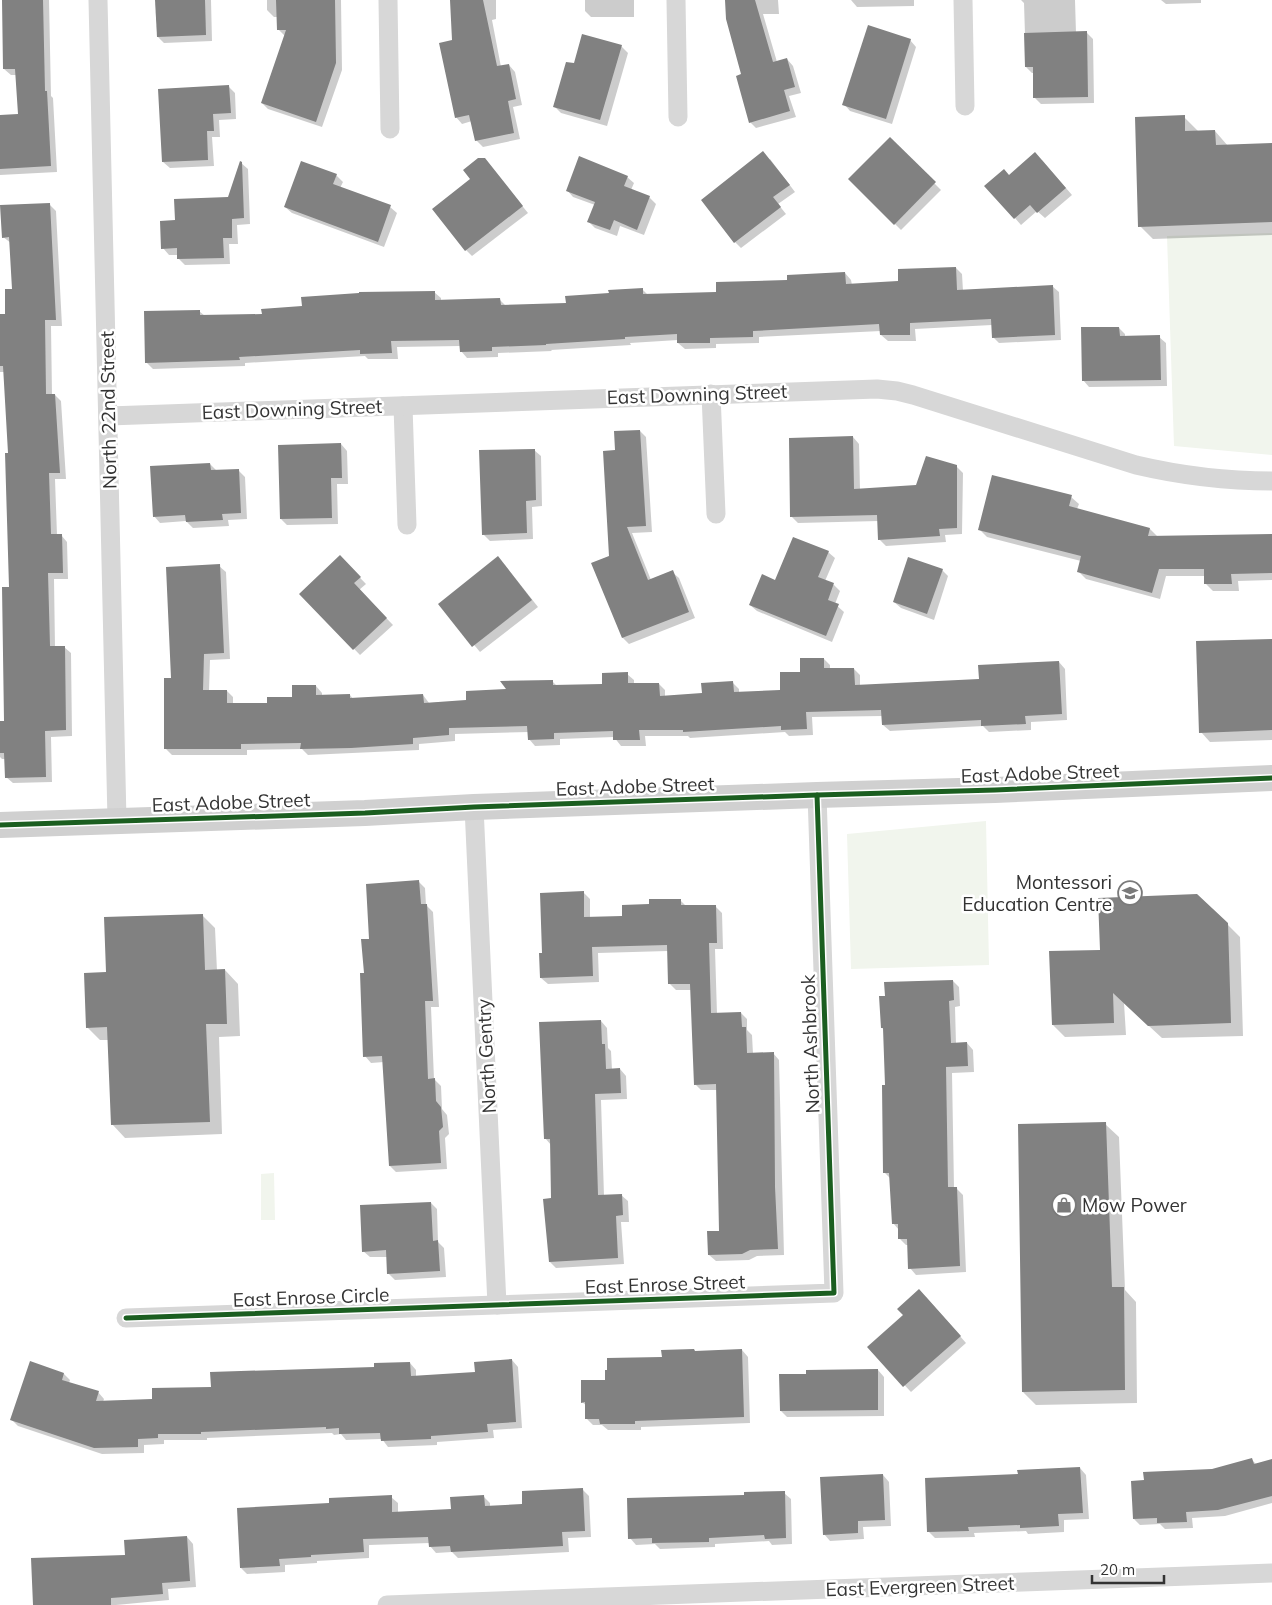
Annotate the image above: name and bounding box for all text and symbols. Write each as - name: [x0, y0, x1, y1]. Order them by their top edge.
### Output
- street label: North 22nd Street: [95, 330, 121, 489]
- street label: East Downing Street: [606, 379, 788, 409]
- street label: East Downing Street: [201, 394, 383, 424]
- street label: East Adobe Street: [960, 758, 1120, 788]
- street label: East Adobe Street: [555, 771, 715, 801]
- street label: East Adobe Street: [151, 787, 311, 817]
- place label: Montessori Education Centre: [962, 870, 1112, 916]
- school or university icon: Montessori Education Centre: [1117, 880, 1143, 906]
- street label: North Ashbrook: [796, 974, 824, 1114]
- street label: North Gentry: [471, 998, 501, 1114]
- shop icon: Mow Power: [1051, 1192, 1077, 1218]
- place label: Mow Power: [1082, 1193, 1187, 1217]
- street label: East Enrose Street: [584, 1269, 746, 1299]
- street label: East Enrose Circle: [232, 1282, 390, 1312]
- scale bar: [1092, 1552, 1164, 1584]
- text: 20 m: [1100, 1560, 1135, 1579]
- street label: East Evergreen Street: [825, 1571, 1015, 1601]

